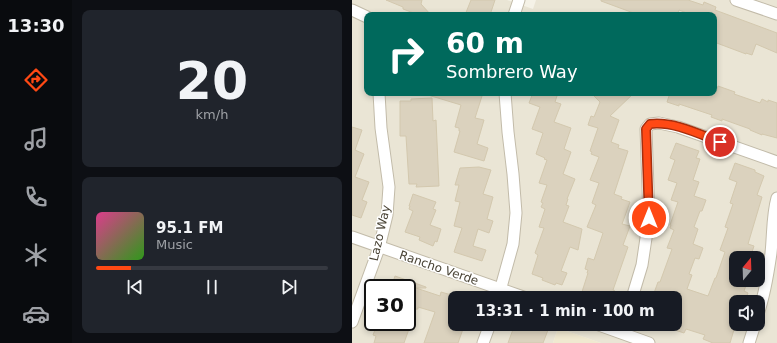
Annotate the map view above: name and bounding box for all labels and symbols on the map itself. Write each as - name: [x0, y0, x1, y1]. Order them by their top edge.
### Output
- pin: [703, 125, 737, 159]
- position arrow: [628, 197, 670, 239]
- street label: Lazo Way: [367, 204, 393, 262]
- street label: Rancho Verde: [398, 248, 480, 288]
- north arrow: [729, 251, 765, 287]
- speed limit sign: 30: [364, 279, 416, 331]

